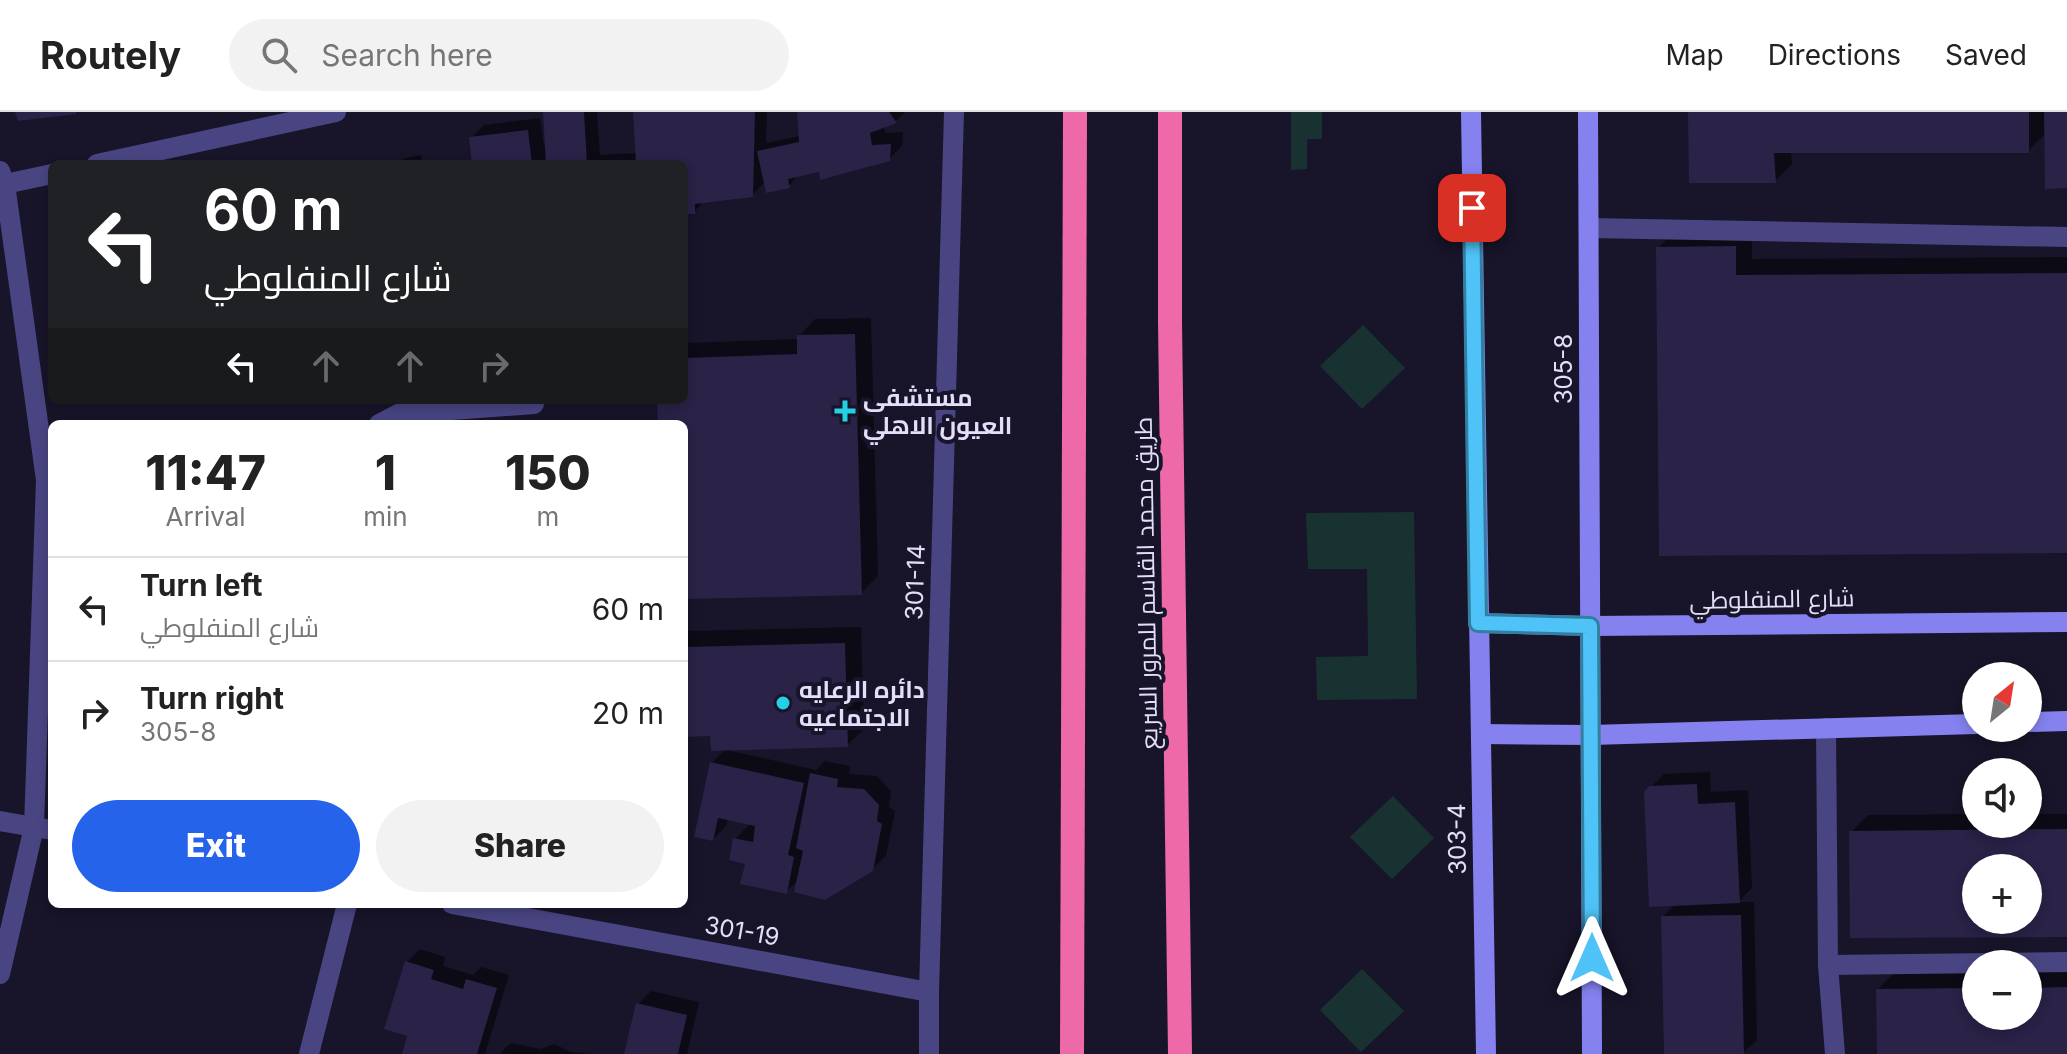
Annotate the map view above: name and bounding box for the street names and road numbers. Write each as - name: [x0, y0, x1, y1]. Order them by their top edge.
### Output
- street label: 305-8: [1549, 334, 1578, 404]
- street label: طريق محمد القاسم للمرور السريع: [1129, 416, 1165, 750]
- street label: 301-14: [899, 544, 931, 620]
- street label: شارع المنفلوطي: [1689, 583, 1855, 620]
- street label: 303-4: [1442, 803, 1472, 875]
- street label: 301-19: [702, 910, 782, 952]

